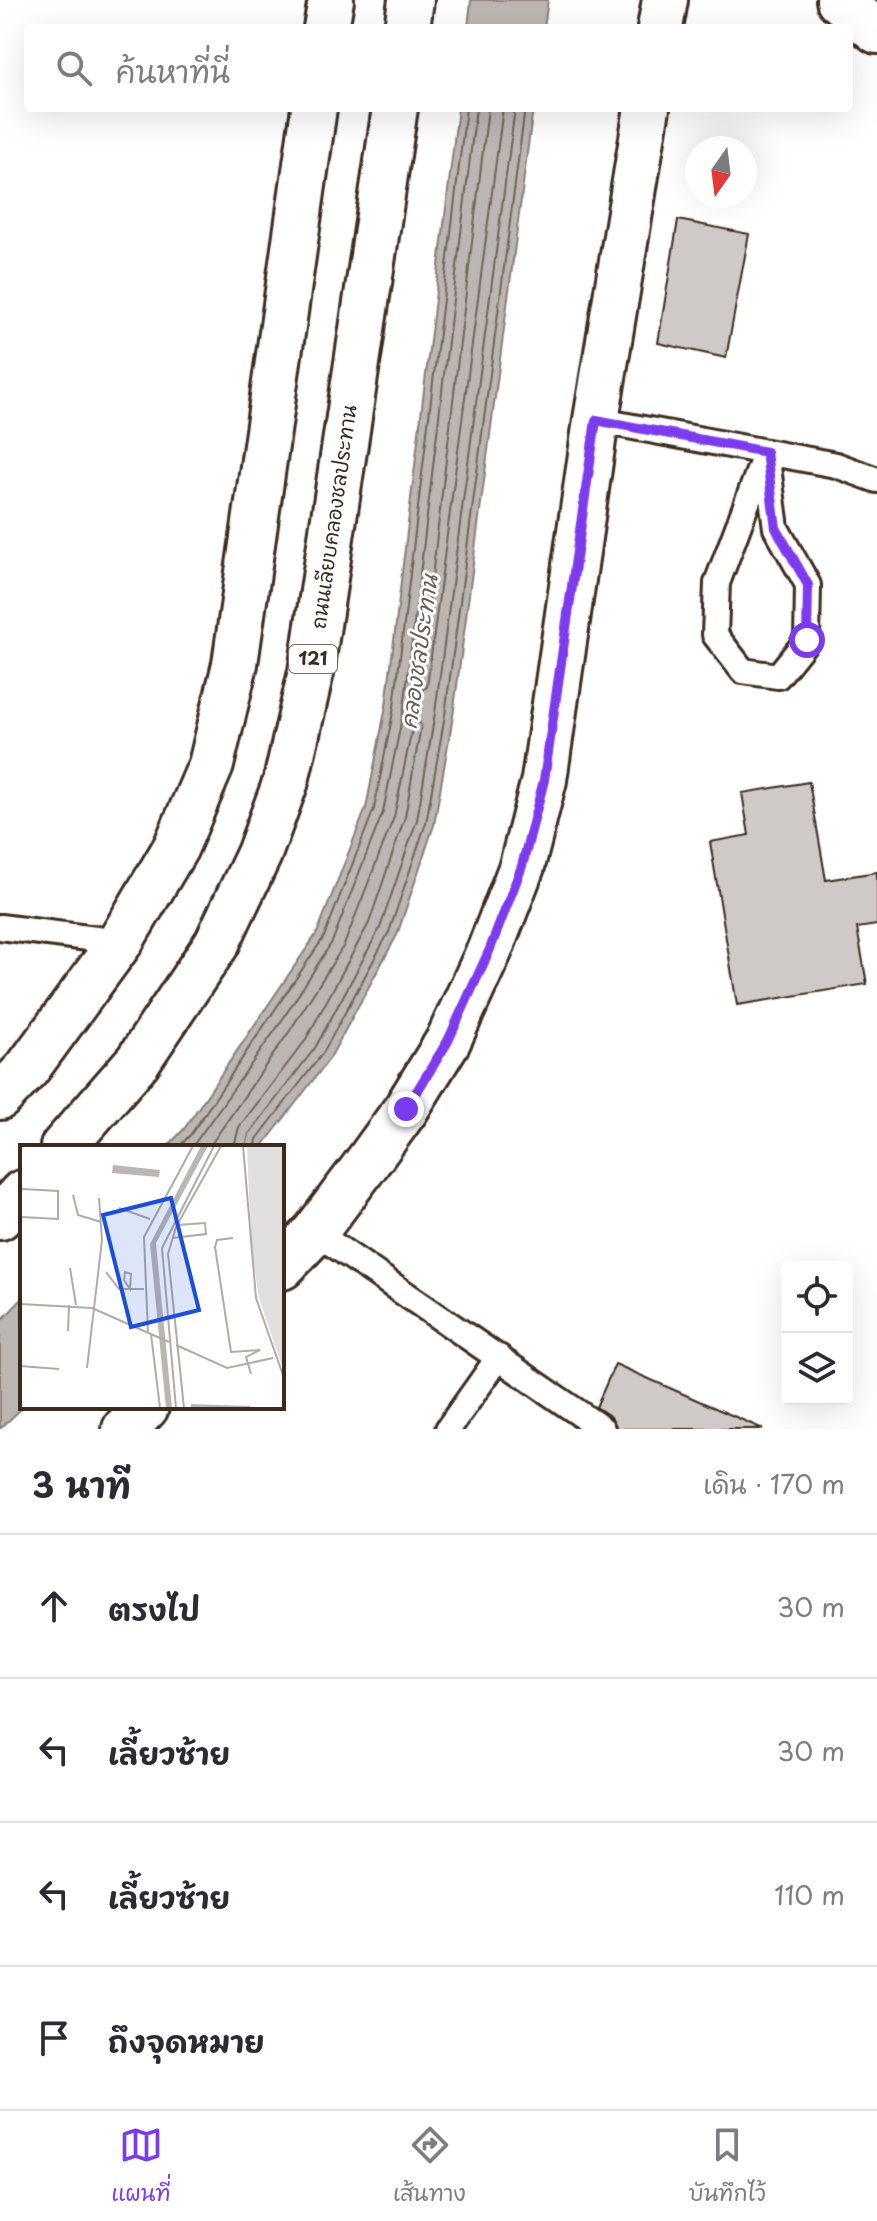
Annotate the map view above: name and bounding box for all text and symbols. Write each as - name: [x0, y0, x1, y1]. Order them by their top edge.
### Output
- search box: [24, 24, 853, 112]
- icon: search: [52, 46, 96, 90]
- text: ค้นหาที่นี่: [116, 48, 230, 93]
- north arrow: [685, 136, 757, 208]
- street label: ถนนเลียบคลองชลประทาน: [302, 403, 364, 631]
- water label: คลองชลประทาน: [390, 570, 445, 731]
- route start: [789, 622, 825, 658]
- road number: 121: [289, 645, 337, 673]
- route end: [388, 1091, 424, 1127]
- inset map: [20, 1145, 284, 1409]
- map controls: [781, 1261, 853, 1405]
- button: locate: [781, 1261, 853, 1333]
- button: layers: [781, 1333, 853, 1405]
- text: 3 นาที: [32, 1458, 131, 1510]
- text: เดิน · 170 m: [703, 1464, 845, 1503]
- icon: ahead: [32, 1584, 76, 1628]
- text: ตรงไป: [108, 1586, 200, 1631]
- text: 30 m: [777, 1587, 845, 1626]
- icon: left: [32, 1728, 76, 1772]
- text: เลี้ยวซ้าย: [108, 1730, 230, 1775]
- text: 30 m: [777, 1731, 845, 1770]
- icon: left: [32, 1872, 76, 1916]
- text: เลี้ยวซ้าย: [108, 1874, 230, 1919]
- text: 110 m: [774, 1875, 845, 1914]
- icon: arrive: [32, 2016, 76, 2060]
- text: ถึงจุดหมาย: [108, 2018, 265, 2063]
- tab: แผนที่: [111, 2123, 171, 2209]
- tab: เส้นทาง: [393, 2123, 466, 2209]
- tab: บันทึกไว้: [688, 2123, 766, 2209]

